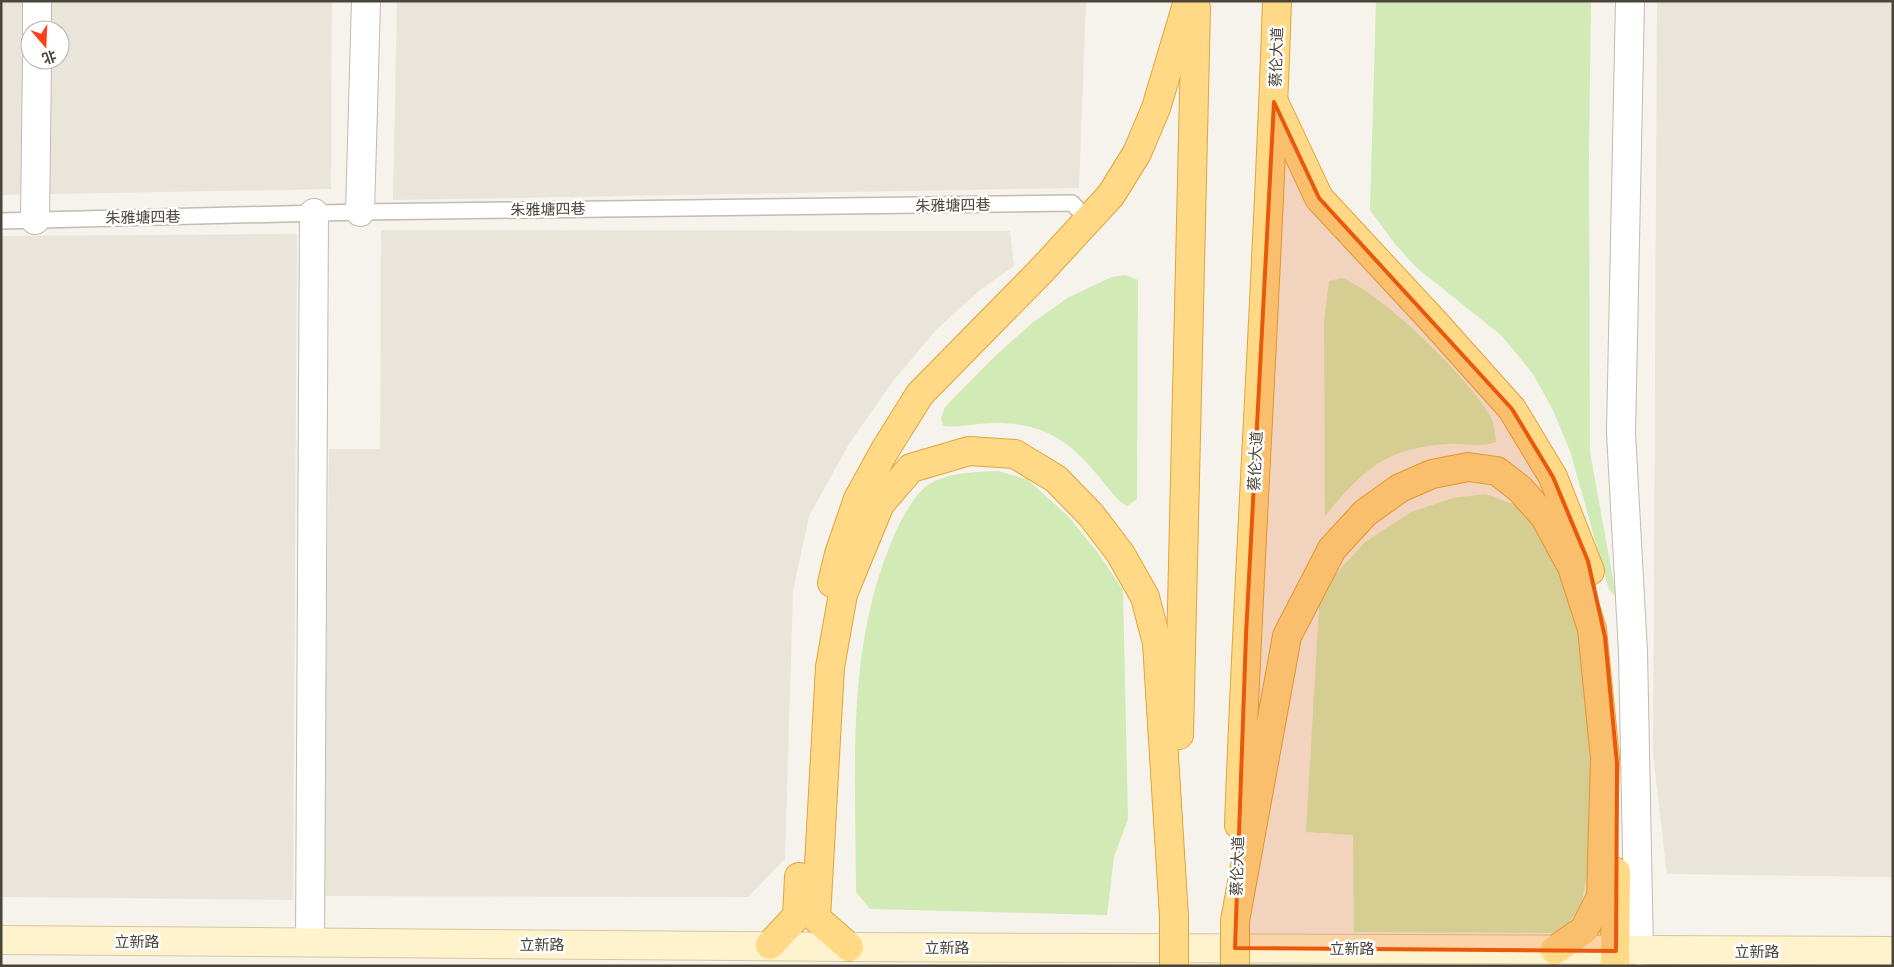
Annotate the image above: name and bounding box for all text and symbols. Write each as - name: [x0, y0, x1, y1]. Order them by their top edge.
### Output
- north arrow: [20, 20, 70, 70]
- street label: 蔡伦大道: [1266, 27, 1286, 87]
- text: 北: [40, 47, 58, 67]
- street label: 朱雅塘四巷: [915, 196, 991, 214]
- street label: 朱雅塘四巷: [510, 200, 586, 218]
- street label: 朱雅塘四巷: [105, 208, 181, 226]
- street label: 蔡伦大道: [1245, 431, 1265, 491]
- street label: 蔡伦大道: [1227, 836, 1247, 896]
- street label: 立新路: [114, 933, 160, 950]
- street label: 立新路: [519, 936, 565, 953]
- street label: 立新路: [924, 939, 970, 956]
- street label: 立新路: [1329, 940, 1375, 957]
- street label: 立新路: [1734, 943, 1780, 960]

